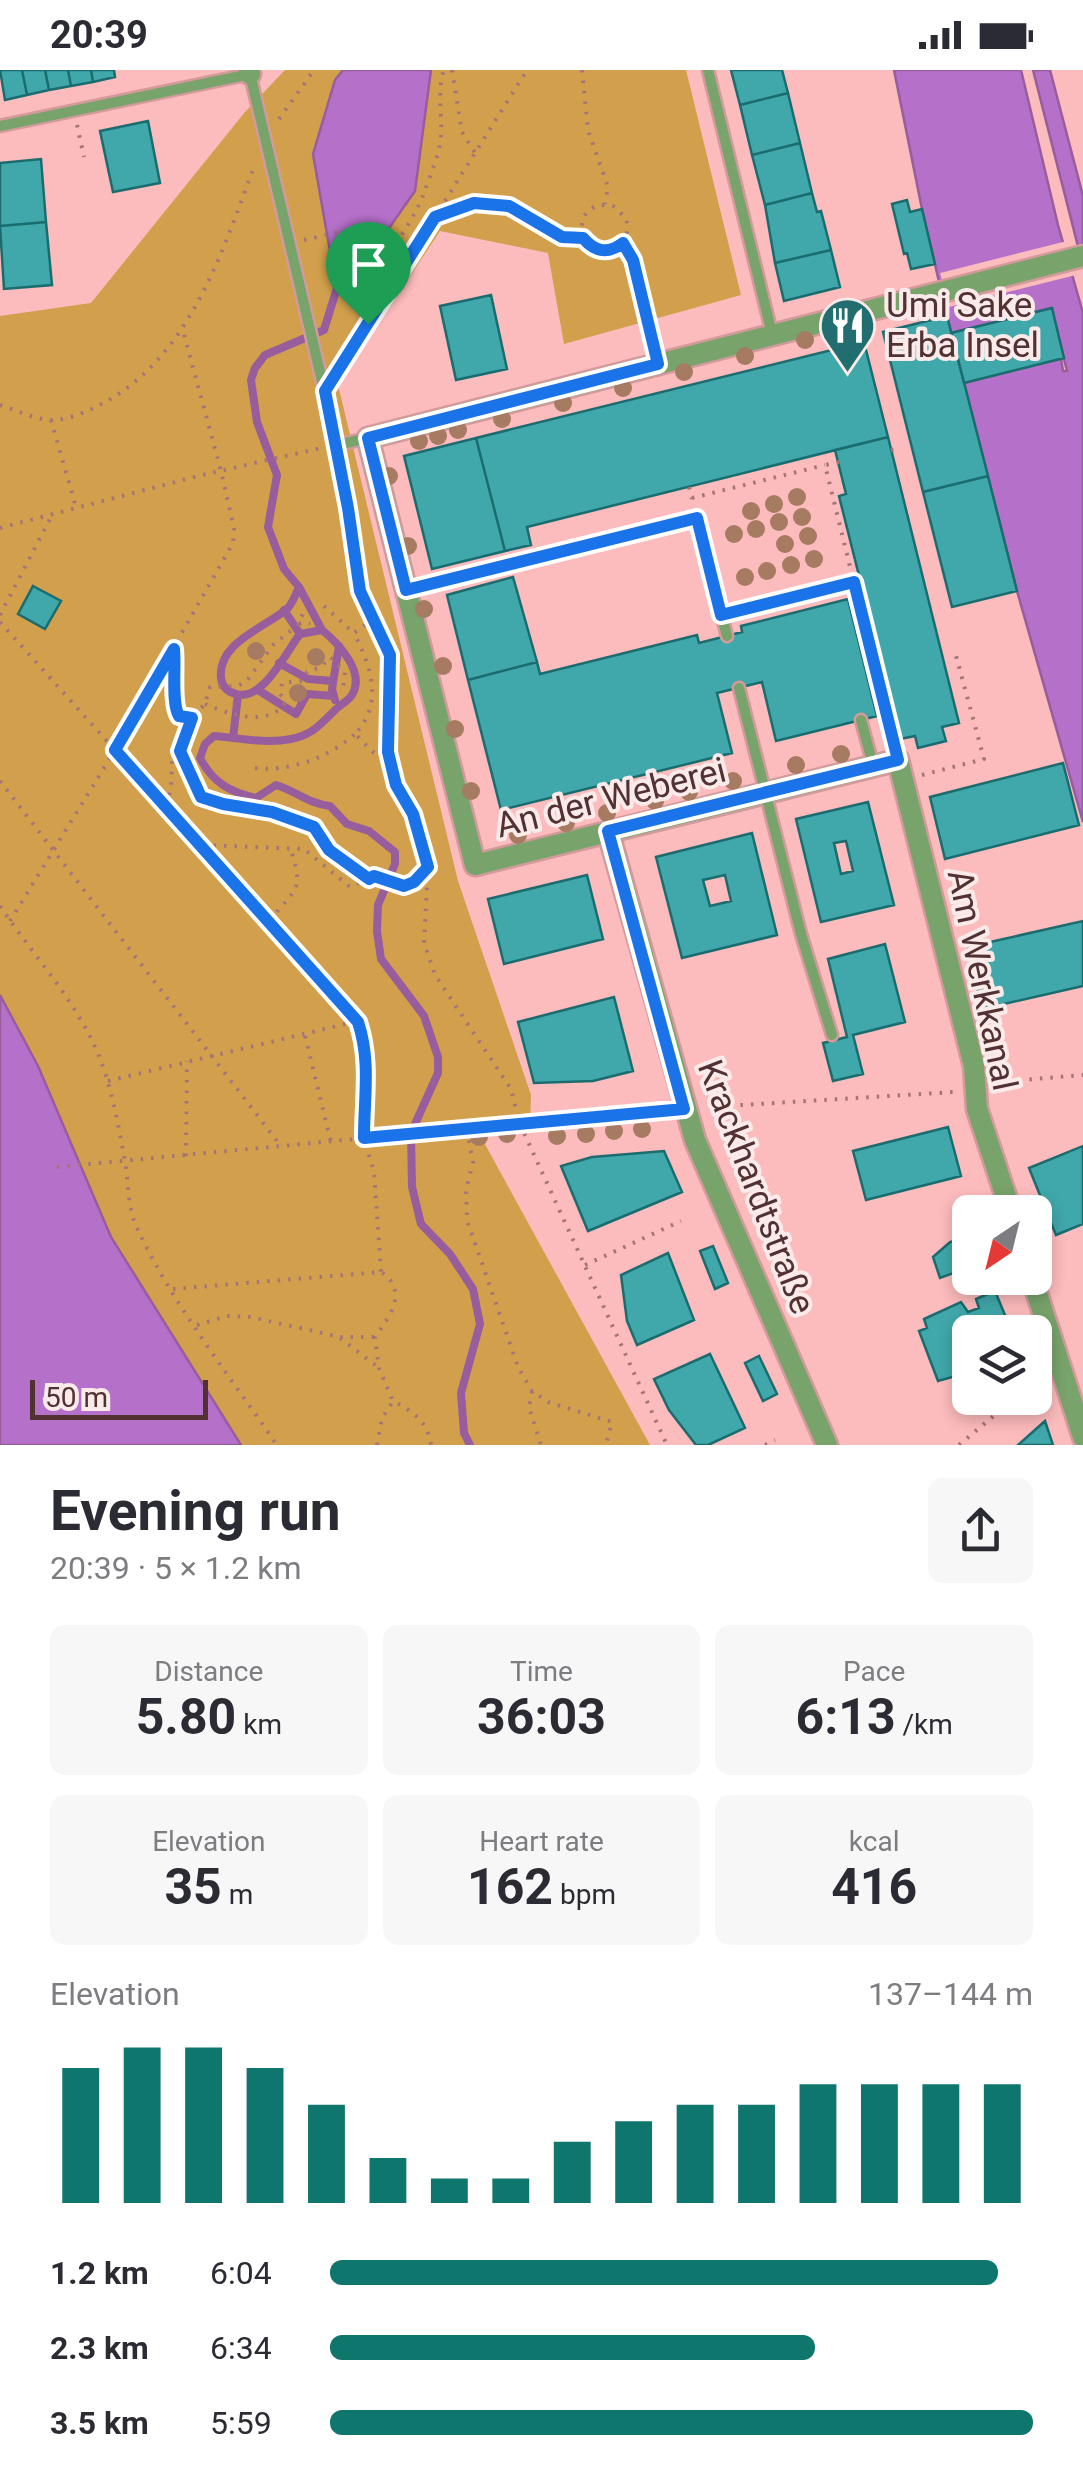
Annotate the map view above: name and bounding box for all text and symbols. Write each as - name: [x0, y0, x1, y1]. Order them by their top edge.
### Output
- text: 20:39: [50, 13, 148, 57]
- pin: [326, 222, 411, 325]
- icon: arrive: [341, 237, 396, 292]
- place label: Umi Sake Erba Insel: [886, 285, 1039, 366]
- restaurant icon: Umi Sake Erba Insel: [817, 295, 877, 374]
- street label: An der Weberei: [492, 750, 730, 846]
- street label: Am Werkkanal: [939, 866, 1025, 1094]
- street label: Krackhardtstraße: [689, 1054, 823, 1320]
- north arrow: [952, 1195, 1052, 1295]
- map controls: [952, 1195, 1052, 1415]
- button: layers: [952, 1315, 1052, 1415]
- scale bar: [30, 1375, 208, 1420]
- text: 50 m: [45, 1381, 108, 1414]
- button: share: [928, 1478, 1033, 1583]
- text: Evening run: [50, 1479, 341, 1543]
- text: 20:39 · 5 × 1.2 km: [50, 1549, 301, 1587]
- text: Distance: [154, 1655, 263, 1688]
- text: Time: [510, 1655, 573, 1688]
- text: Pace: [843, 1655, 905, 1688]
- text: 5.80: [136, 1688, 236, 1746]
- text: 36:03: [477, 1688, 606, 1746]
- text: 6:13: [795, 1688, 896, 1746]
- text: km: [236, 1708, 282, 1741]
- text: /km: [896, 1708, 953, 1741]
- text: Elevation: [152, 1825, 266, 1858]
- text: Heart rate: [479, 1825, 604, 1858]
- text: kcal: [849, 1825, 899, 1858]
- text: 35: [164, 1858, 222, 1916]
- text: 162: [467, 1858, 553, 1916]
- text: 416: [831, 1858, 917, 1916]
- text: m: [222, 1878, 253, 1911]
- text: bpm: [553, 1878, 616, 1911]
- text: Elevation: [50, 1975, 180, 2013]
- text: 137–144 m: [868, 1975, 1033, 2013]
- text: 1.2 km: [50, 2254, 149, 2292]
- text: 6:04: [210, 2254, 272, 2292]
- text: 2.3 km: [50, 2329, 149, 2367]
- text: 6:34: [210, 2329, 272, 2367]
- text: 3.5 km: [50, 2404, 149, 2442]
- text: 5:59: [210, 2404, 272, 2442]

